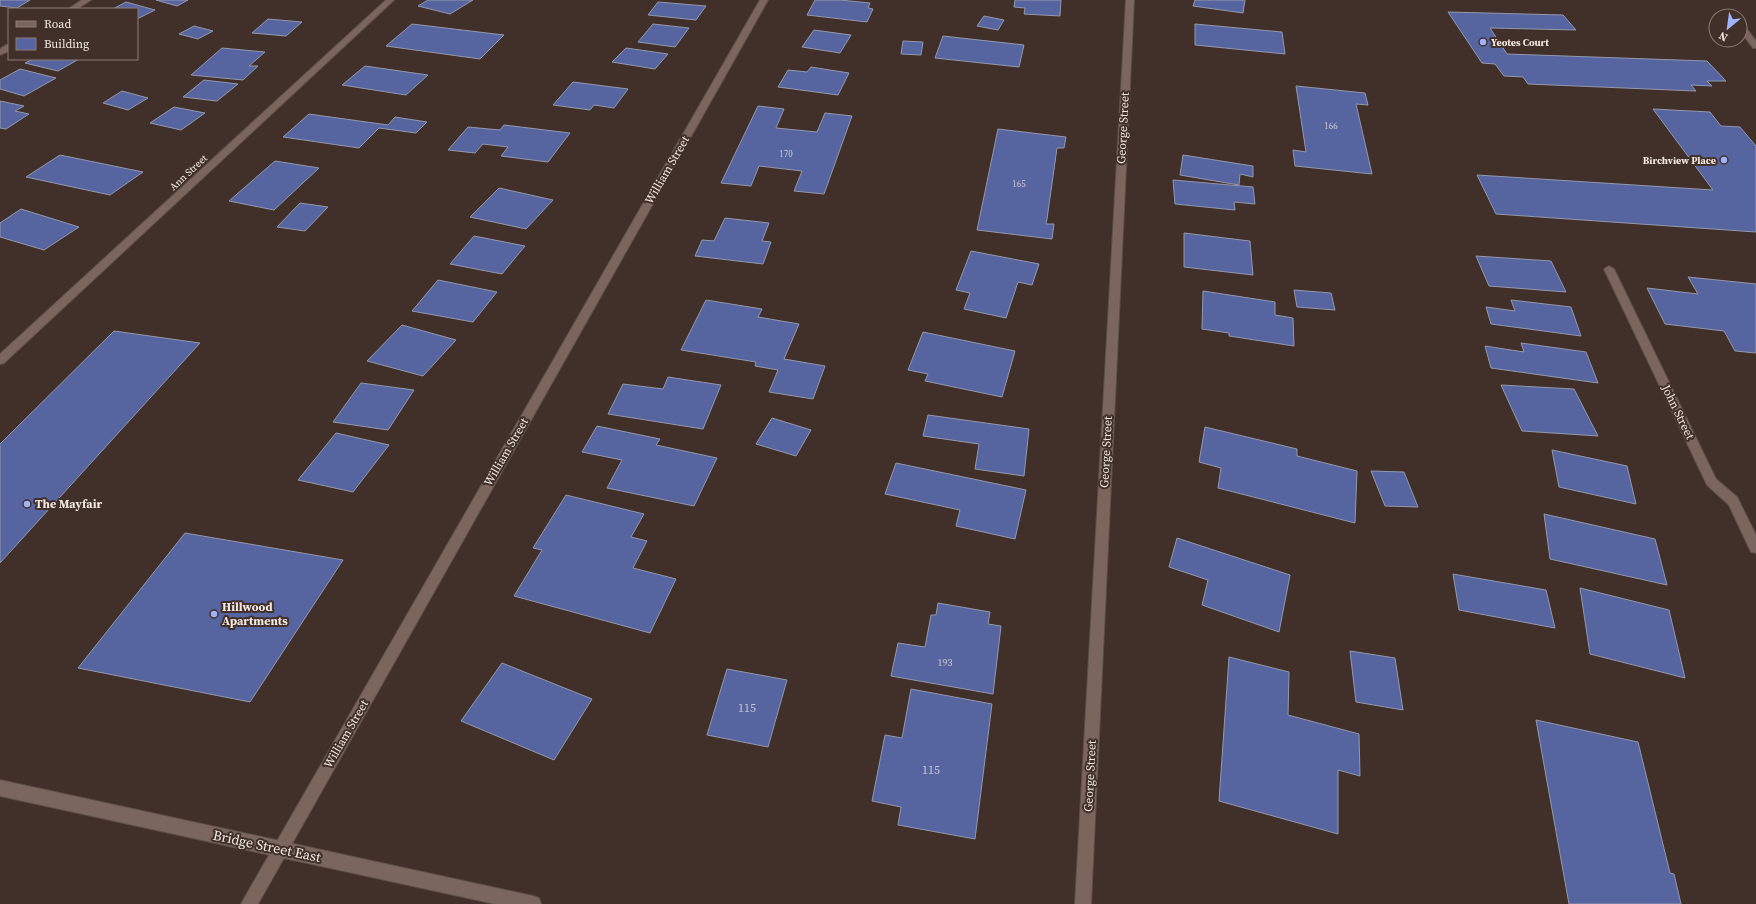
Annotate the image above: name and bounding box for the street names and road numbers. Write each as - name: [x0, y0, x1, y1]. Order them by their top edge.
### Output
- street label: George Street: [1113, 92, 1133, 164]
- street label: William Street: [641, 133, 693, 207]
- street label: Ann Street: [167, 151, 210, 193]
- street label: John Street: [1657, 381, 1698, 442]
- street label: William Street: [480, 415, 532, 489]
- street label: George Street: [1096, 416, 1116, 488]
- street label: William Street: [320, 697, 372, 771]
- street label: George Street: [1080, 740, 1100, 812]
- street label: Bridge Street East: [211, 825, 323, 867]

